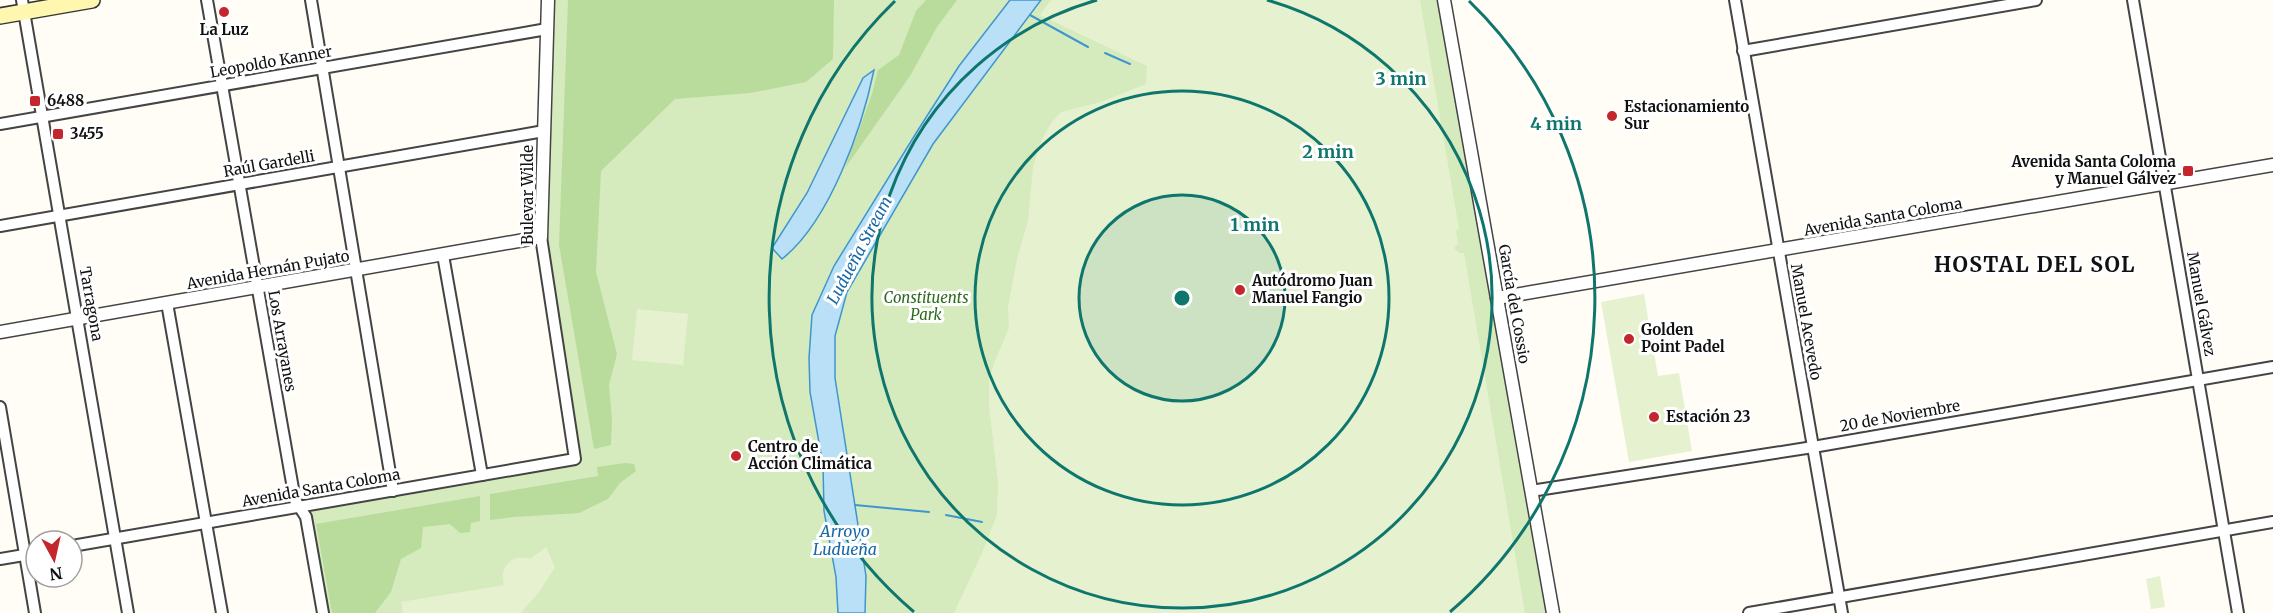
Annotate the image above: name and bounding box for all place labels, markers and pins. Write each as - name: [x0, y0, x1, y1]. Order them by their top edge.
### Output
- marker: La Luz: [217, 5, 231, 19]
- place label: La Luz: [199, 20, 249, 39]
- place label: 6488: [47, 91, 84, 110]
- marker: 6488: [28, 94, 42, 108]
- place label: Estacionamiento Sur: [1624, 97, 1749, 133]
- marker: Estacionamiento Sur: [1605, 109, 1619, 123]
- place label: 3455: [70, 124, 104, 143]
- marker: 3455: [51, 127, 65, 141]
- place label: Avenida Santa Coloma y Manuel Gálvez: [2011, 152, 2177, 188]
- marker: Avenida Santa Coloma y Manuel Gálvez: [2181, 164, 2195, 178]
- place label: Autódromo Juan Manuel Fangio: [1251, 271, 1373, 307]
- marker: Autódromo Juan Manuel Fangio: [1233, 283, 1247, 297]
- centre of rings: [1172, 288, 1192, 308]
- place label: Golden Point Padel: [1641, 320, 1725, 356]
- marker: Golden Point Padel: [1622, 332, 1636, 346]
- place label: Estación 23: [1666, 407, 1751, 426]
- marker: Estación 23: [1647, 410, 1661, 424]
- place label: Centro de Acción Climática: [747, 437, 872, 473]
- marker: Centro de Acción Climática: [729, 449, 743, 463]

